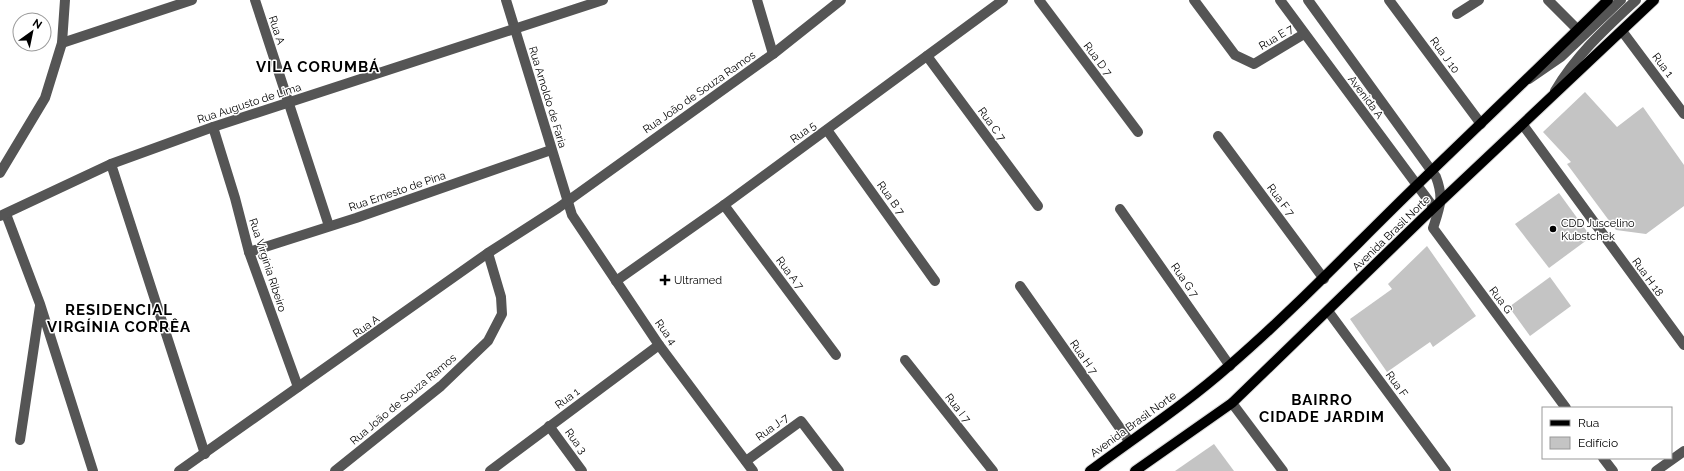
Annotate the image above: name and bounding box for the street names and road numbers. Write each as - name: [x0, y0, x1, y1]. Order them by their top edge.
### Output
- street label: Rua A: [266, 14, 287, 47]
- street label: Rua E 7: [1257, 22, 1296, 53]
- street label: Rua J 10: [1427, 35, 1462, 76]
- street label: Rua D 7: [1081, 40, 1115, 79]
- street label: Rua Arnoldo de Faria: [526, 45, 569, 150]
- street label: Rua João de Souza Ramos: [641, 49, 758, 136]
- street label: Rua 1: [1649, 51, 1676, 80]
- street label: Avenida A: [1345, 73, 1386, 122]
- street label: Rua Augusto de Lima: [196, 81, 303, 126]
- street label: Rua C 7: [975, 105, 1008, 144]
- street label: Rua 5: [788, 119, 819, 146]
- street label: Rua Ernesto de Pina: [347, 169, 447, 214]
- street label: Rua B 7: [874, 179, 907, 218]
- street label: Rua F 7: [1264, 181, 1297, 219]
- street label: Avenida Brasil Norte: [1350, 193, 1433, 274]
- street label: Rua Virgínia Ribeiro: [246, 217, 289, 314]
- street label: Rua A 7: [773, 254, 806, 292]
- street label: Rua H 18: [1629, 255, 1666, 299]
- street label: Rua G 7: [1168, 261, 1201, 300]
- street label: Rua G: [1486, 284, 1515, 316]
- street label: Rua A: [350, 312, 383, 340]
- street label: Rua 4: [652, 317, 679, 348]
- street label: Rua H 7: [1067, 337, 1100, 377]
- street label: Rua João de Souza Ramos: [348, 351, 459, 448]
- street label: Rua F: [1383, 369, 1411, 400]
- street label: Rua 1: [552, 385, 582, 412]
- street label: Avenida Brasil Norte: [1088, 389, 1179, 460]
- street label: Rua I 7: [942, 391, 973, 426]
- street label: Rua J-7: [753, 411, 791, 444]
- street label: Rua 3: [562, 426, 589, 457]

